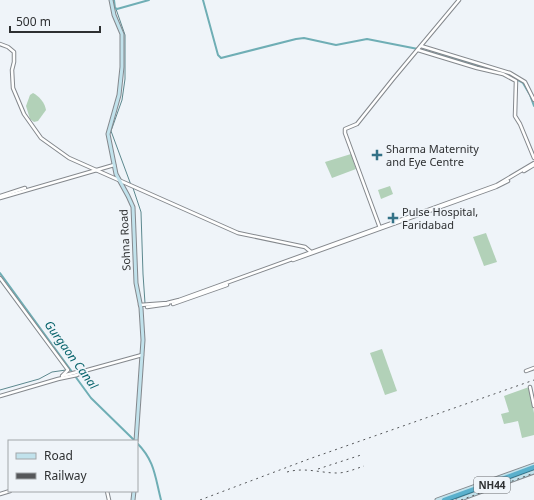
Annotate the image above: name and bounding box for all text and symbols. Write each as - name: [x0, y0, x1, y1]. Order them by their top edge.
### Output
- scale bar: [10, 8, 100, 34]
- text: 500 m: [16, 13, 51, 30]
- place label: Sharma Maternity and Eye Centre: [386, 141, 479, 169]
- marker: Sharma Maternity and Eye Centre: [371, 149, 383, 161]
- place label: Pulse Hospital, Faridabad: [402, 204, 478, 232]
- street label: Sohna Road: [115, 209, 134, 271]
- marker: Pulse Hospital, Faridabad: [387, 212, 399, 224]
- water label: Gurgaon Canal: [41, 317, 103, 393]
- legend: [8, 440, 138, 492]
- text: Road: [44, 447, 73, 464]
- text: Railway: [44, 467, 88, 484]
- road number: NH44: [474, 477, 510, 493]

